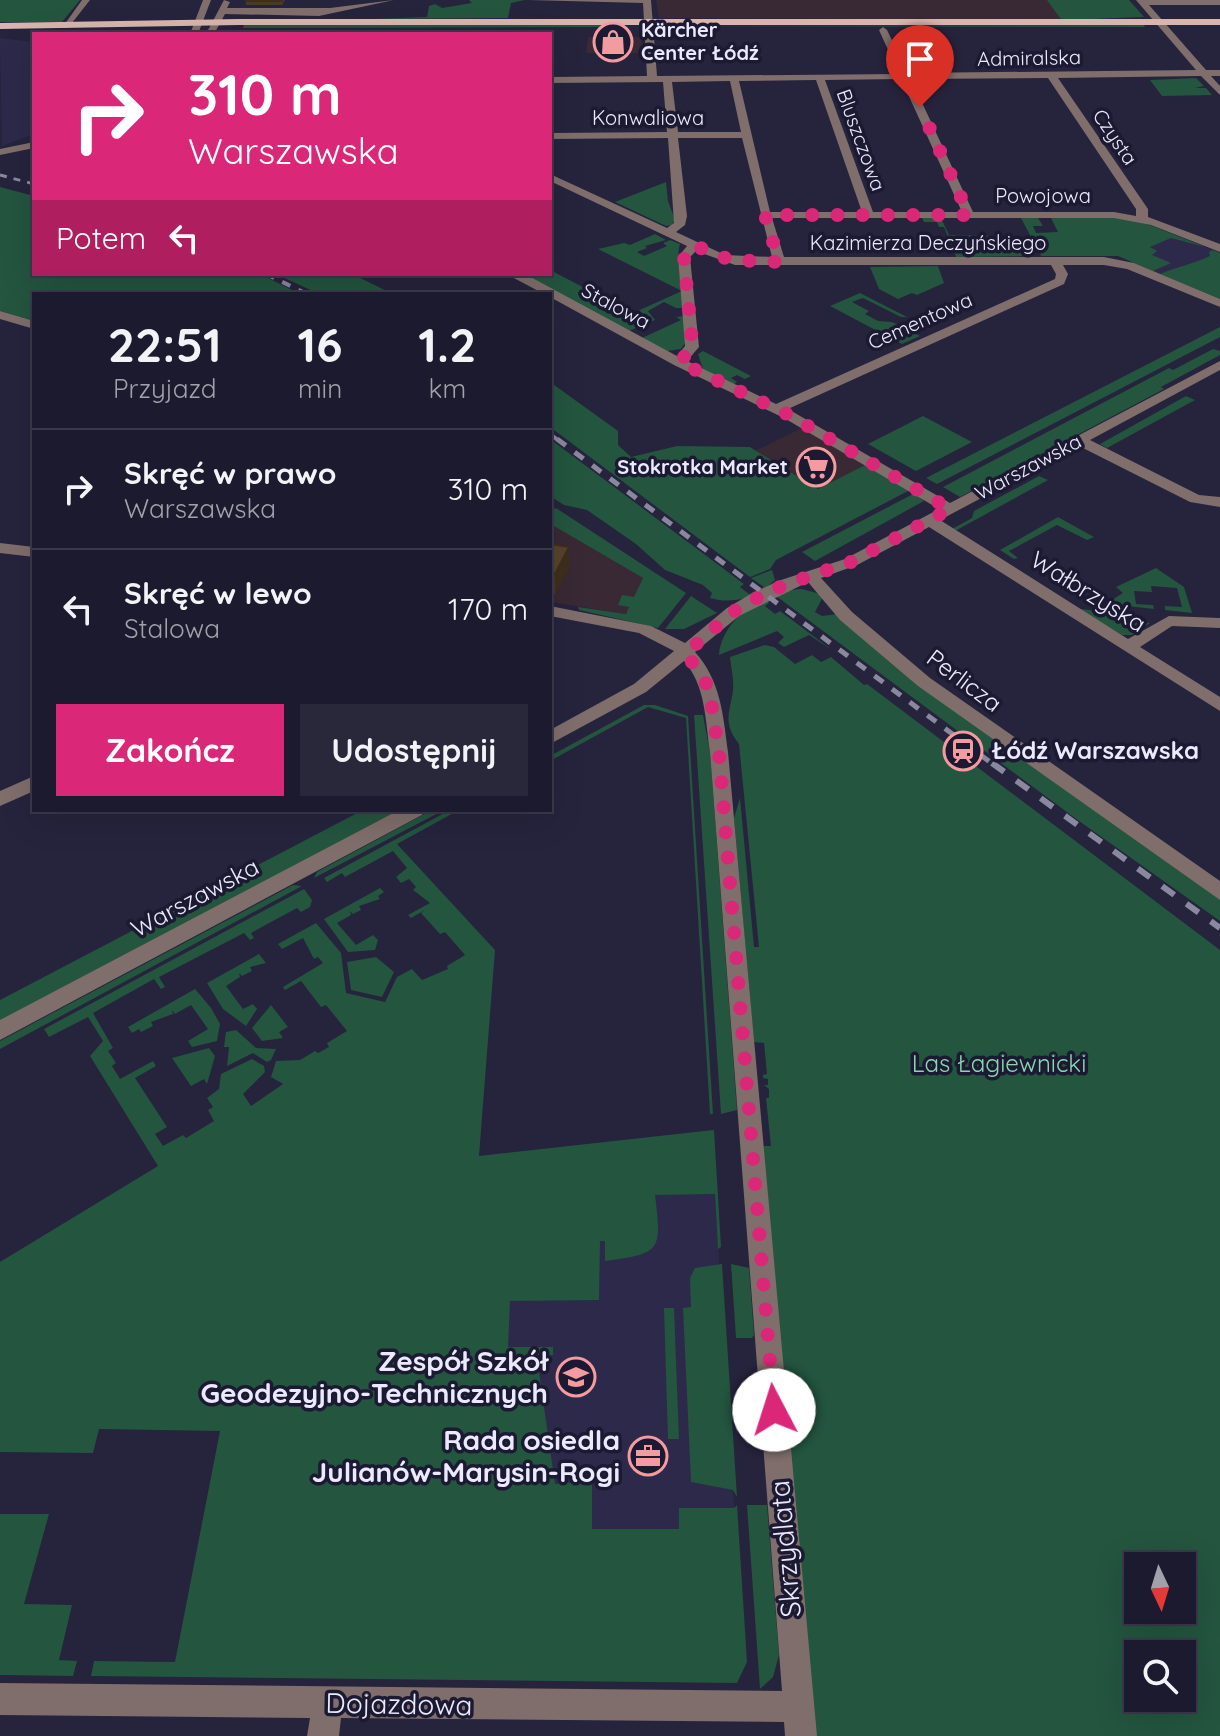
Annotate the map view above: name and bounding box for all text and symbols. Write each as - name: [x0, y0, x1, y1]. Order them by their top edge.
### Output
- place label: Kärcher Center Łódź: [641, 17, 759, 65]
- shop icon: Kärcher Center Łódź: [592, 21, 634, 63]
- pin: [886, 25, 954, 107]
- icon: arrive: [898, 37, 942, 81]
- street label: Admiralska: [977, 44, 1081, 71]
- text: 310 m: [188, 59, 342, 129]
- icon: right: [56, 64, 160, 168]
- street label: Bluszczowa: [831, 85, 891, 194]
- street label: Czysta: [1088, 104, 1143, 169]
- street label: Konwaliowa: [592, 105, 704, 130]
- text: Warszawska: [188, 128, 399, 173]
- street label: Powojowa: [995, 183, 1091, 208]
- icon: left: [162, 216, 206, 260]
- text: Potem: [56, 219, 146, 257]
- street label: Kazimierza Deczyńskiego: [810, 230, 1046, 255]
- street label: Stalowa: [578, 277, 655, 334]
- street label: Cementowa: [864, 286, 976, 355]
- text: 22:51: [108, 314, 222, 374]
- text: 16: [297, 314, 343, 374]
- text: 1.2: [418, 314, 476, 374]
- text: Przyjazd: [113, 372, 216, 405]
- text: min: [298, 372, 342, 405]
- text: km: [429, 372, 466, 405]
- street label: Warszawska: [970, 428, 1085, 505]
- supermarket icon: Stokrotka Market: [795, 446, 837, 488]
- text: Skręć w prawo: [124, 454, 336, 492]
- place label: Stokrotka Market: [617, 454, 788, 479]
- icon: right: [56, 467, 100, 511]
- text: 310 m: [448, 470, 528, 508]
- text: Warszawska: [124, 492, 276, 525]
- street label: Wałbrzyska: [1025, 544, 1152, 638]
- text: Skręć w lewo: [124, 574, 312, 612]
- icon: left: [56, 587, 100, 631]
- text: 170 m: [448, 590, 528, 628]
- text: Stalowa: [124, 612, 220, 645]
- street label: Perlicza: [921, 642, 1008, 718]
- button: Zakończ: [56, 704, 284, 796]
- button: Udostępnij: [300, 704, 528, 796]
- station icon: Łódź Warszawska: [942, 730, 984, 772]
- place label: Łódź Warszawska: [991, 735, 1199, 765]
- street label: Warszawska: [126, 851, 264, 943]
- park label: Las Łagiewnicki: [912, 1048, 1086, 1078]
- place label: Zespół Szkół Geodezyjno-Technicznych: [201, 1343, 549, 1410]
- school or university icon: Zespół Szkół Geodezyjno-Technicznych: [555, 1356, 597, 1398]
- position arrow: [732, 1368, 816, 1452]
- place label: Rada osiedla Julianów-Marysin-Rogi: [312, 1422, 620, 1489]
- office icon: Rada osiedla Julianów-Marysin-Rogi: [627, 1435, 669, 1477]
- street label: Skrzydlata: [761, 1479, 808, 1619]
- north arrow: [1124, 1552, 1196, 1624]
- map controls: [1124, 1552, 1196, 1712]
- button: search: [1124, 1640, 1196, 1712]
- street label: Dojazdowa: [325, 1685, 473, 1722]

